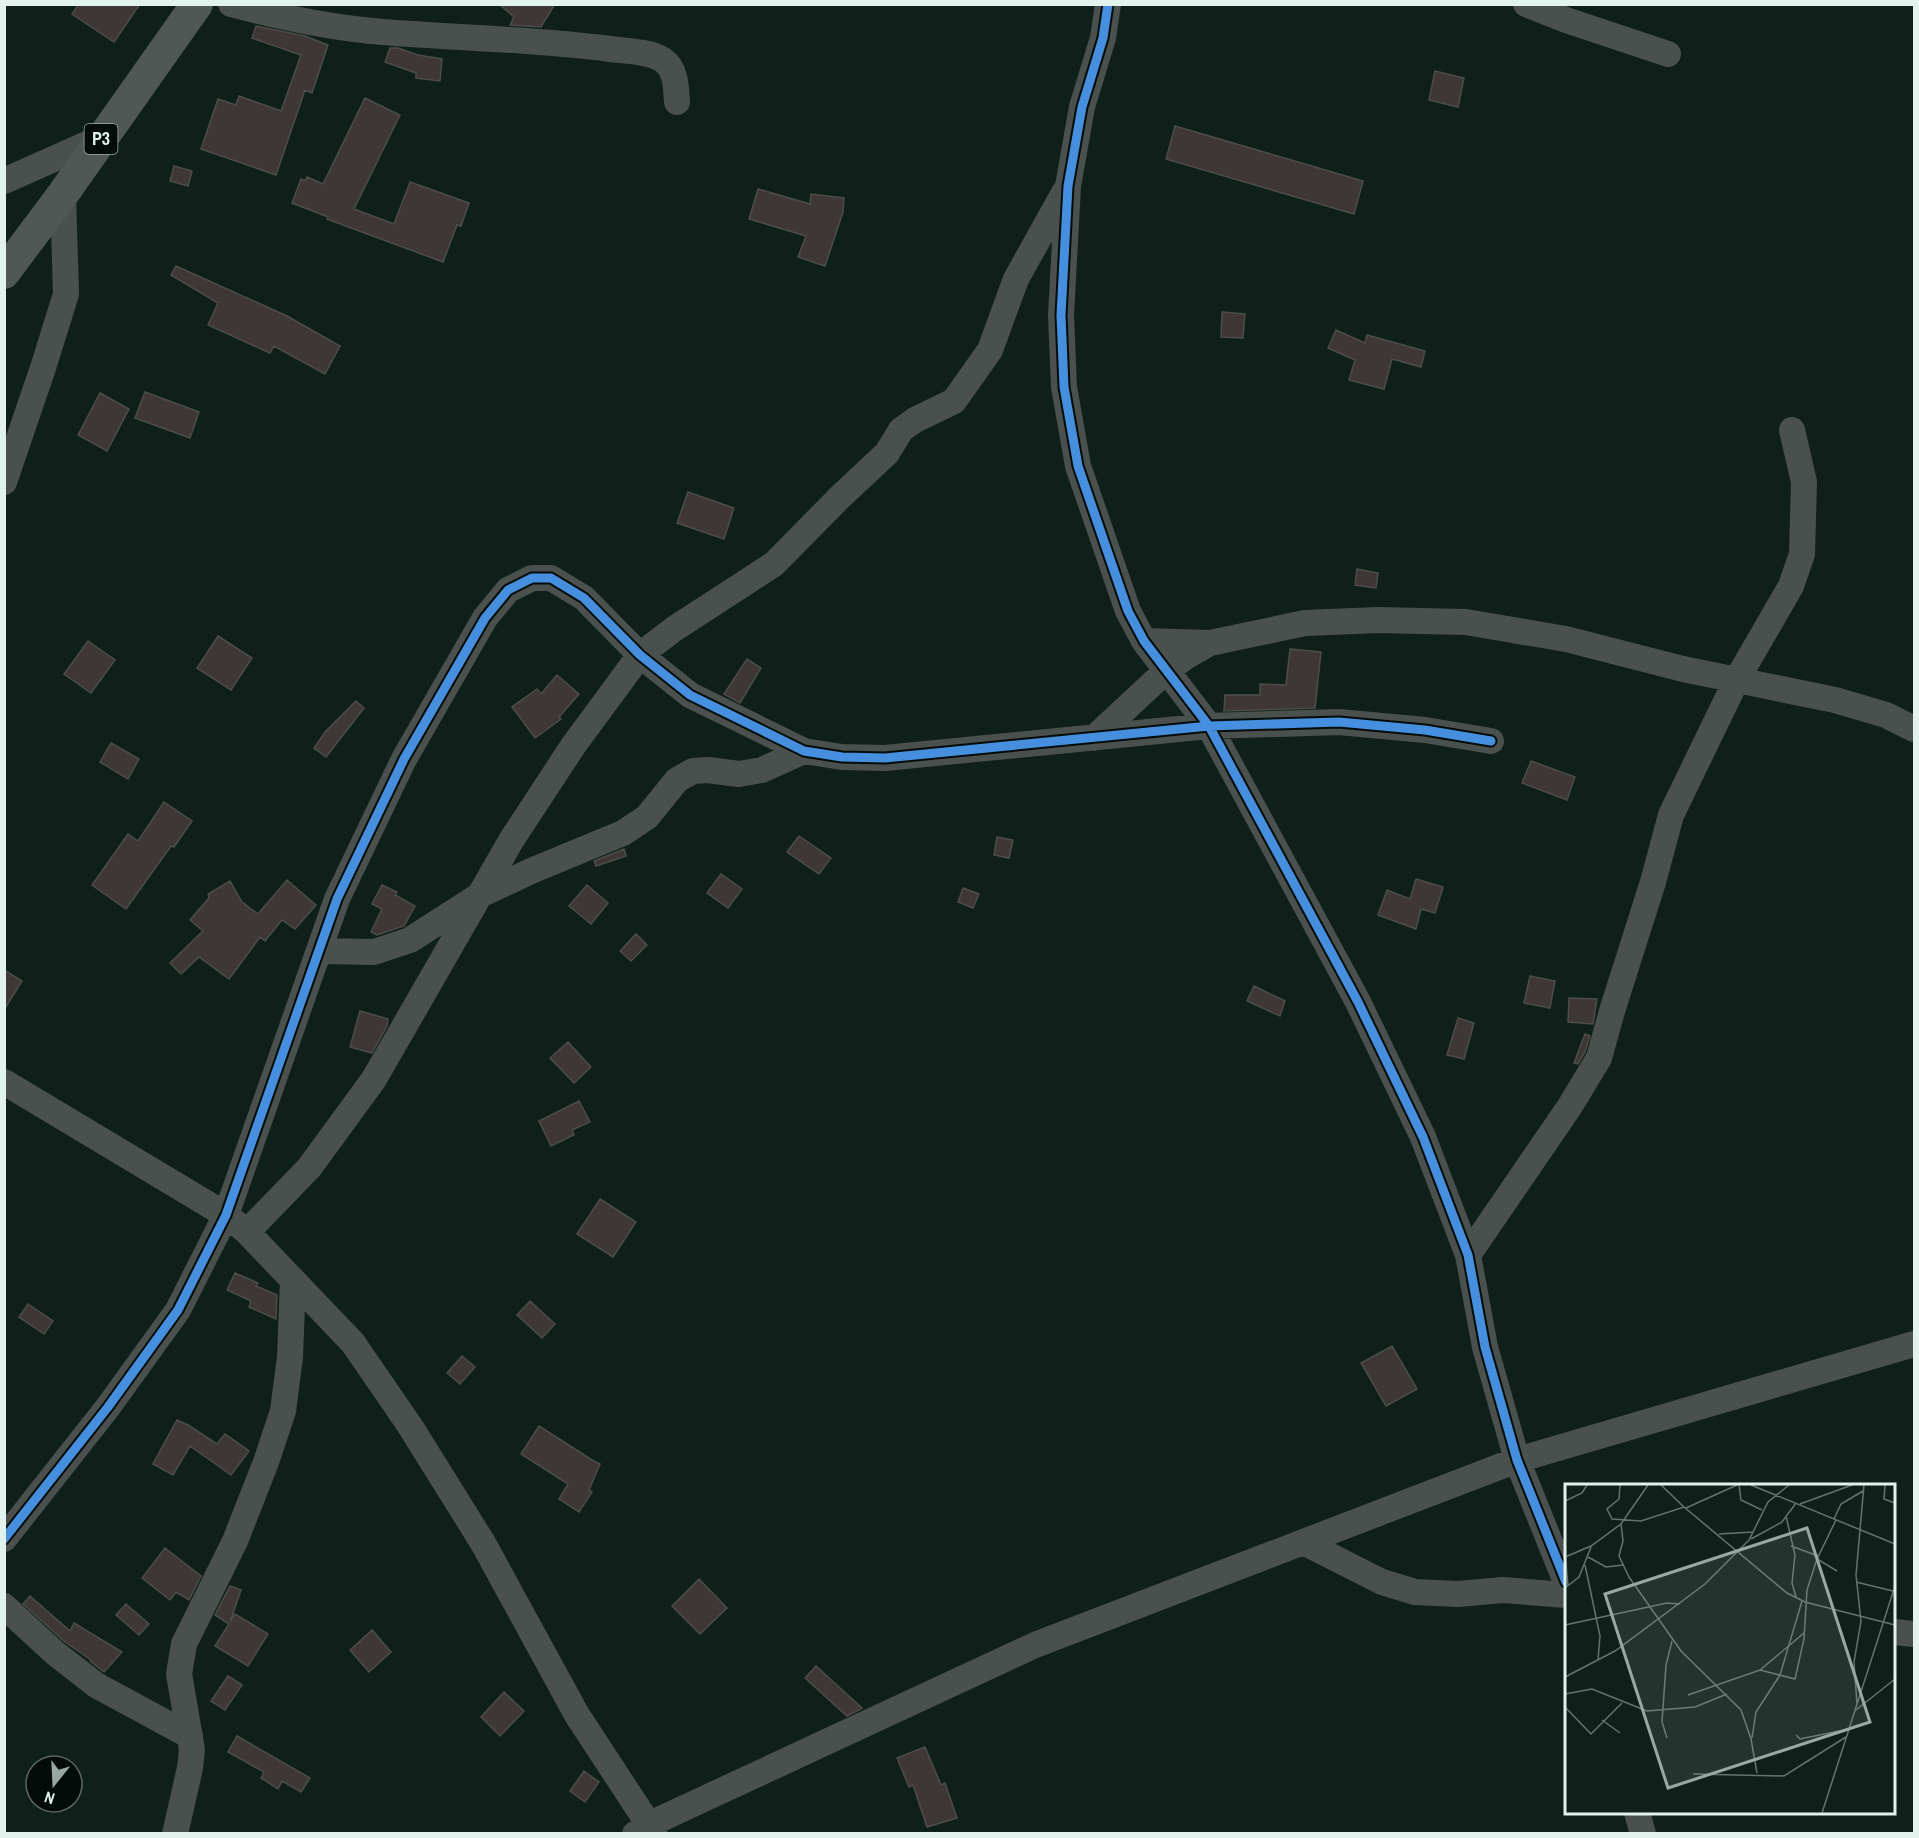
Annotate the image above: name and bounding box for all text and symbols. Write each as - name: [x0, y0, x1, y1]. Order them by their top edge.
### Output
- road number: P3: [84, 124, 118, 154]
- inset map: [1565, 1484, 1895, 1814]
- north arrow: [24, 1754, 84, 1814]
- text: N: [41, 1786, 57, 1810]

